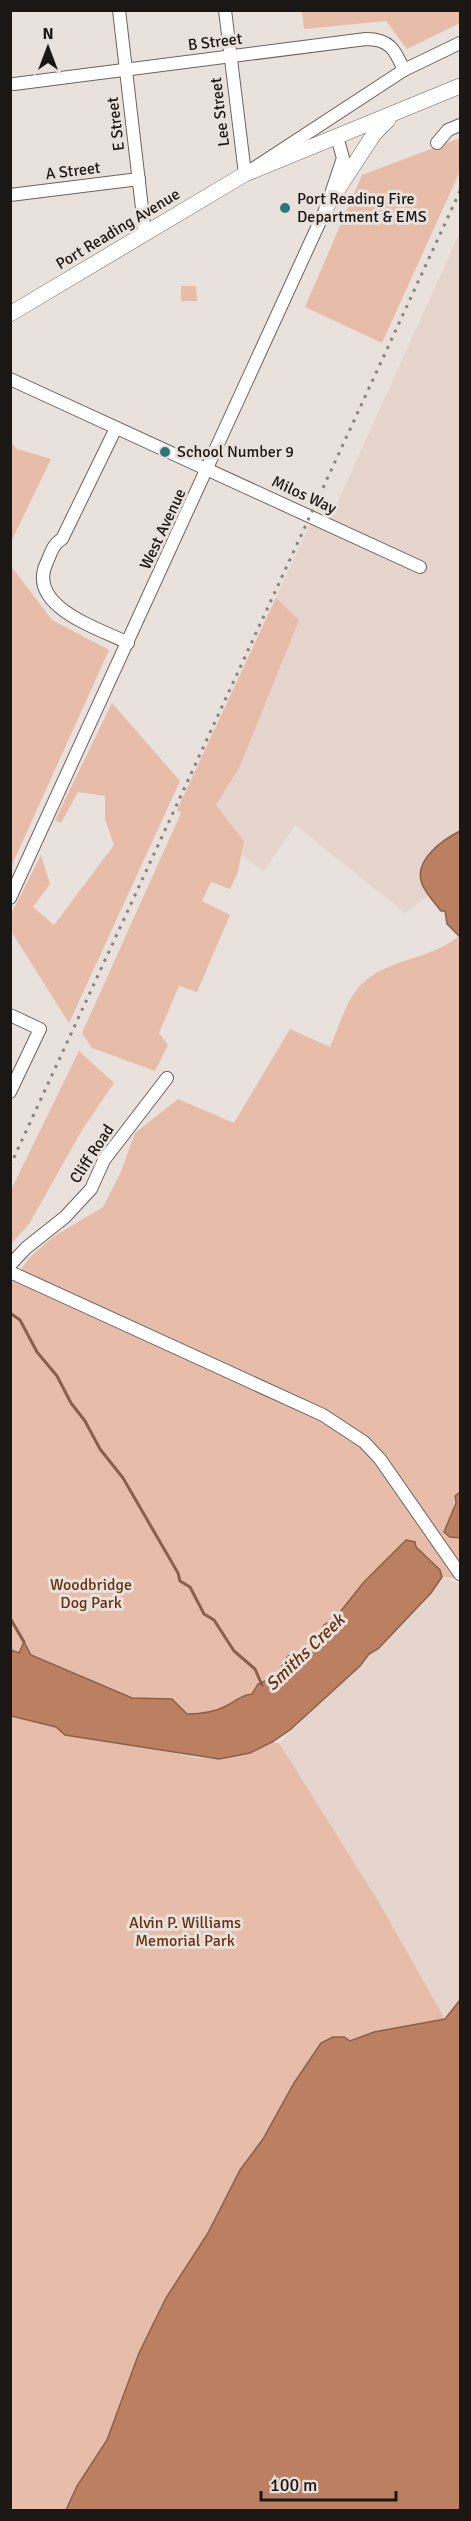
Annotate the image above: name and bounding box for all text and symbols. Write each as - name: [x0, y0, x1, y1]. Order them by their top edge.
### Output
- north arrow: [18, 18, 78, 78]
- text: N: [42, 24, 54, 44]
- street label: B Street: [187, 29, 244, 55]
- street label: Lee Street: [206, 76, 234, 148]
- street label: E Street: [103, 95, 129, 152]
- street label: A Street: [44, 158, 102, 184]
- street label: Port Reading Avenue: [52, 184, 184, 274]
- place label: Port Reading Fire Department & EMS: [297, 189, 427, 227]
- marker: Port Reading Fire Department & EMS: [278, 201, 292, 215]
- place label: School Number 9: [177, 442, 294, 462]
- marker: School Number 9: [158, 445, 172, 459]
- street label: Milos Way: [268, 471, 340, 519]
- street label: West Avenue: [136, 485, 190, 573]
- street label: Cliff Road: [65, 1121, 119, 1187]
- park label: Woodbridge Dog Park: [50, 1575, 132, 1613]
- water label: Smiths Creek: [261, 1608, 350, 1695]
- park label: Alvin P. Williams Memorial Park: [129, 1913, 241, 1951]
- scale bar: [261, 2464, 396, 2502]
- text: 100 m: [270, 2474, 317, 2496]

